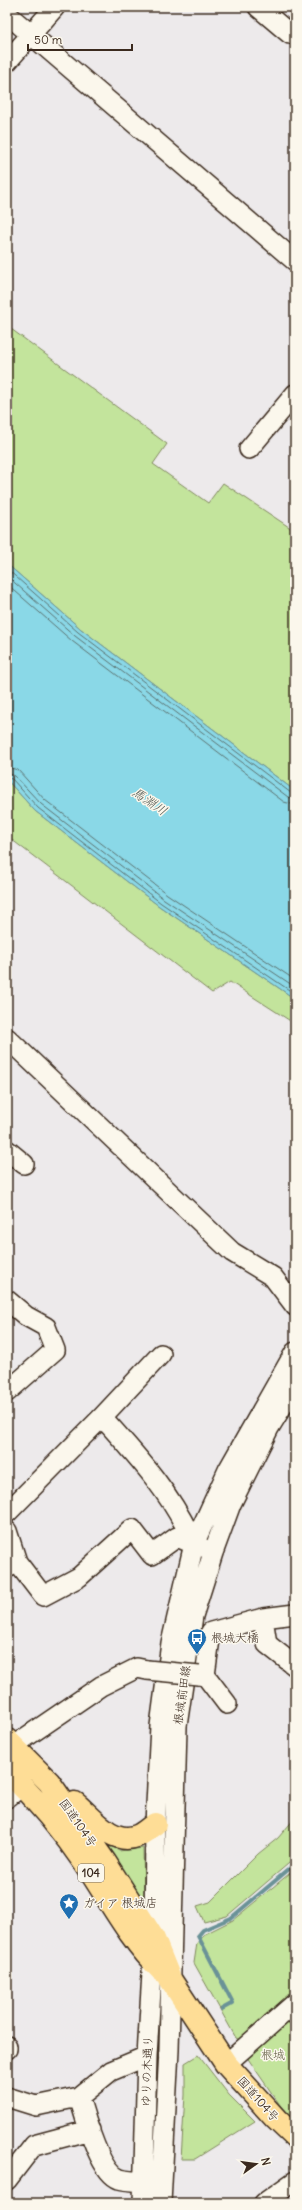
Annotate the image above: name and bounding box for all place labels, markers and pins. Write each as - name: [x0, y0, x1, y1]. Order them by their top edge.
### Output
- bus stop icon: 根城大橋: [186, 1627, 208, 1655]
- place label: 根城大橋: [211, 1630, 259, 1645]
- place icon: ガイア 根城店: [58, 1892, 80, 1920]
- place label: ガイア 根城店: [83, 1895, 157, 1910]

